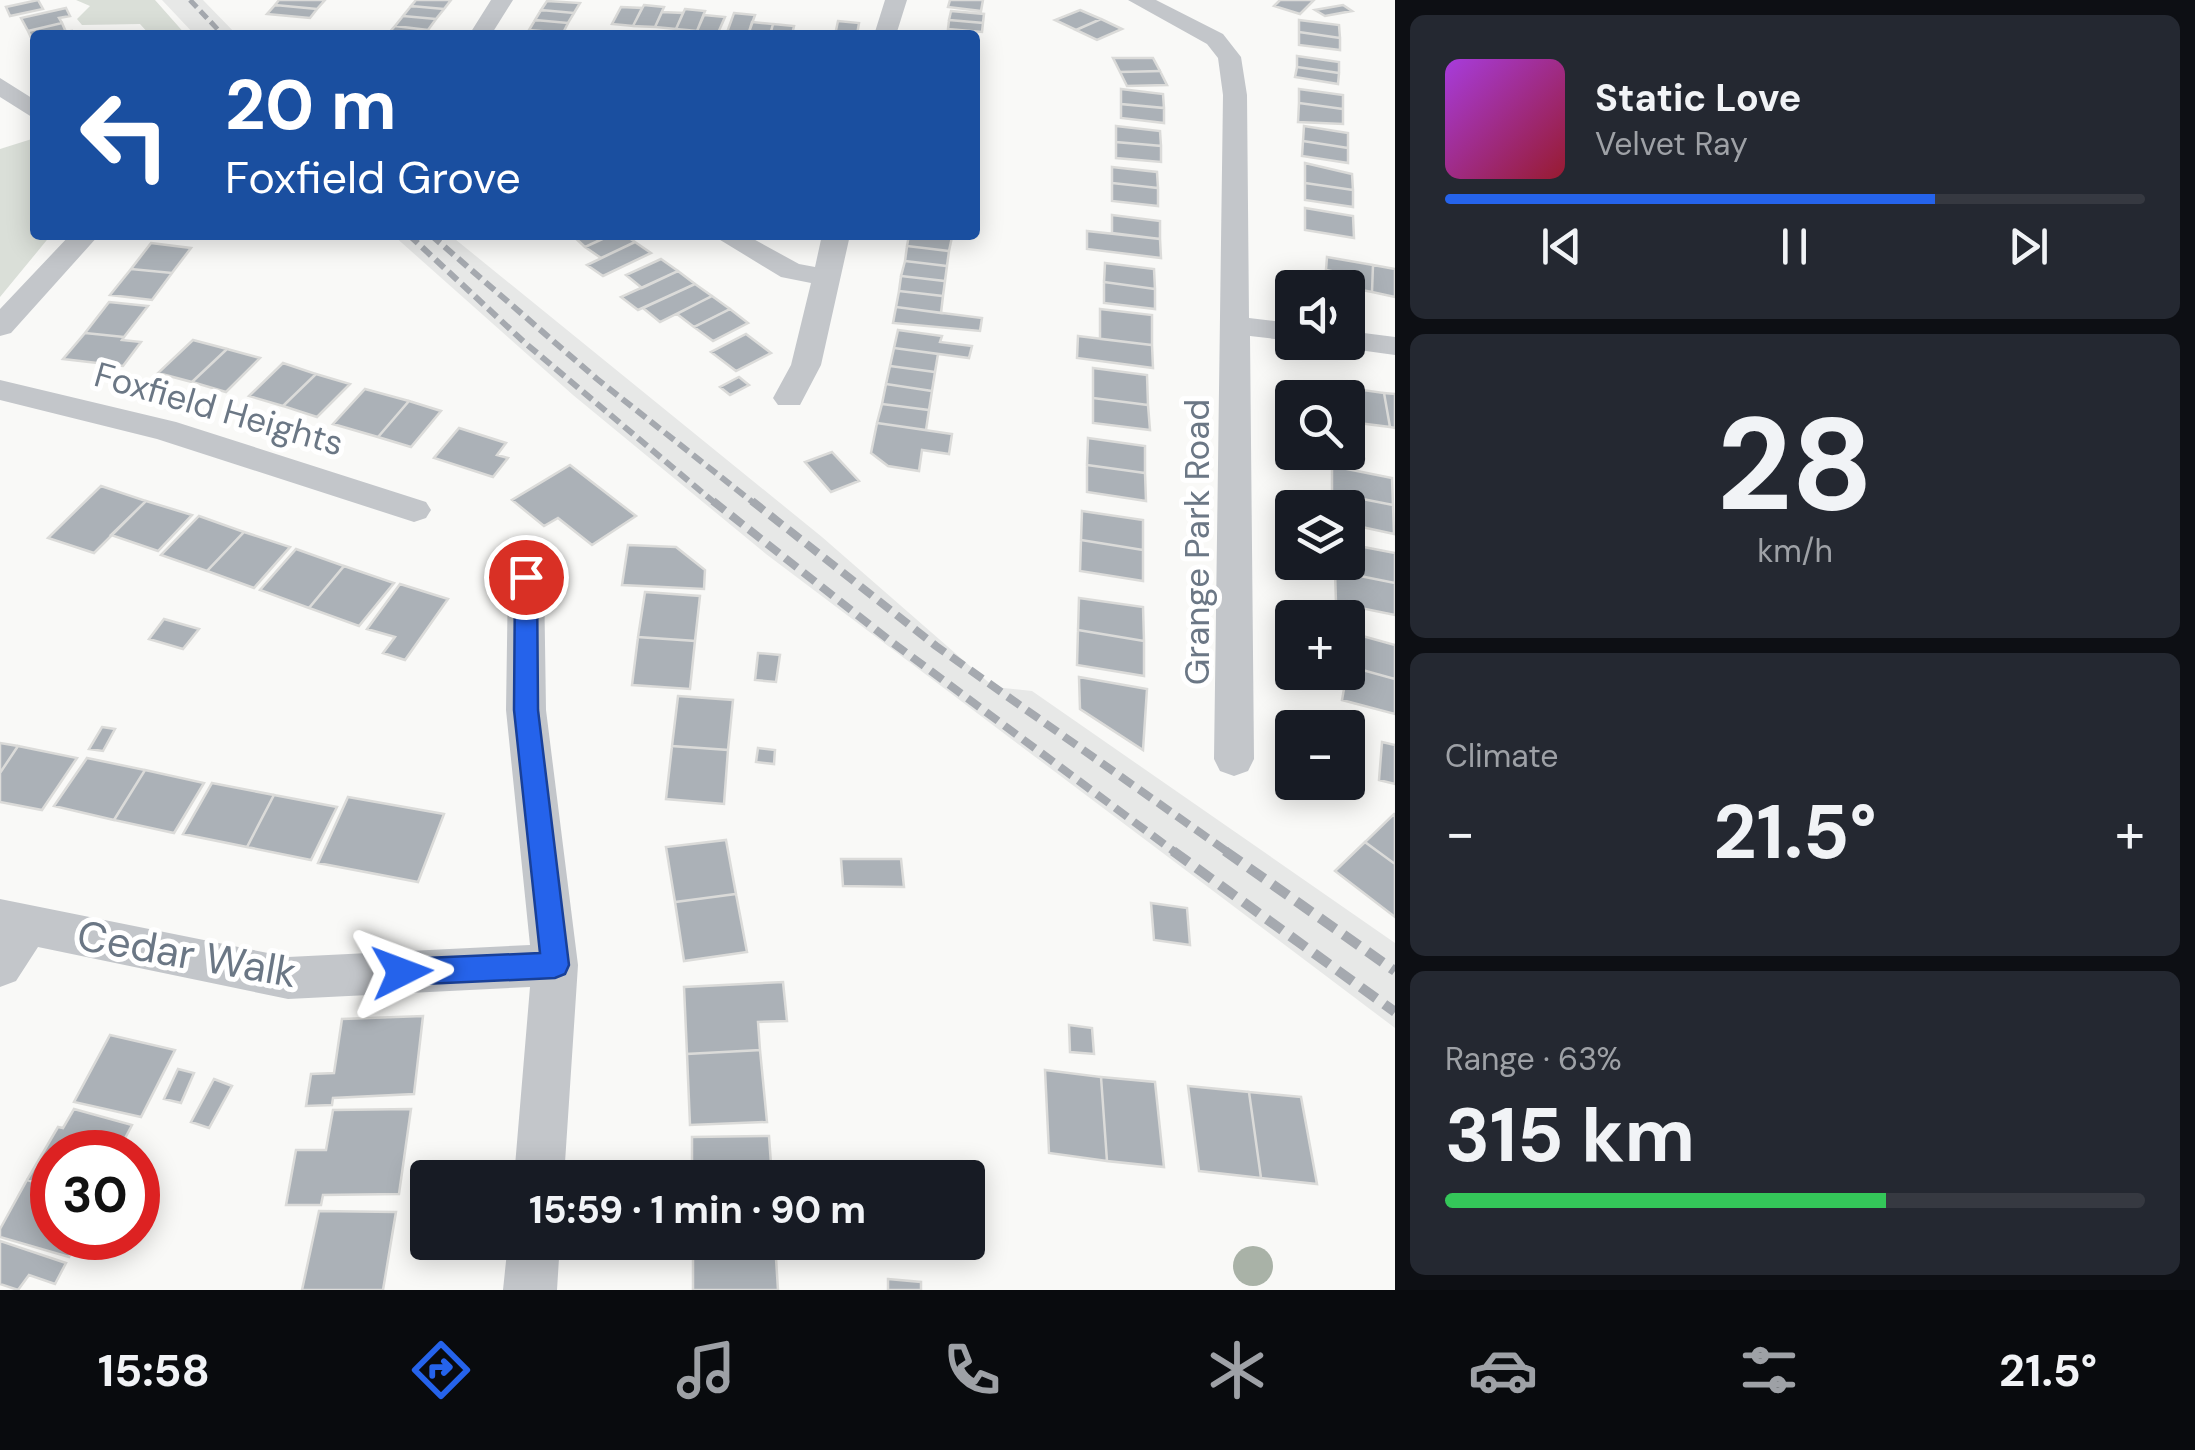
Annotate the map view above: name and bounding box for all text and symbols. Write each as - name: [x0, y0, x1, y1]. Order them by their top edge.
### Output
- text: 20 m: [225, 60, 397, 151]
- icon: left: [60, 70, 190, 200]
- text: Static Love: [1595, 73, 1801, 123]
- text: Velvet Ray: [1595, 123, 1748, 165]
- text: Foxfield Grove: [225, 148, 521, 207]
- icon: previous: [1534, 219, 1589, 274]
- icon: pause: [1767, 219, 1822, 274]
- icon: next: [2001, 219, 2056, 274]
- map controls: [1275, 270, 1365, 800]
- button: sound: [1275, 270, 1365, 360]
- street label: Foxfield Heights: [89, 351, 349, 467]
- button: search: [1275, 380, 1365, 470]
- text: 28: [1717, 380, 1873, 549]
- street label: Grange Park Road: [1174, 399, 1220, 685]
- button: layers: [1275, 490, 1365, 580]
- text: km/h: [1757, 530, 1833, 572]
- pin: [484, 535, 569, 620]
- icon: arrive: [499, 550, 554, 605]
- button: +: [1275, 600, 1365, 690]
- button: −: [1275, 710, 1365, 800]
- text: Climate: [1445, 735, 1559, 777]
- text: 21.5°: [1713, 784, 1877, 881]
- text: −: [1445, 797, 1475, 869]
- text: +: [2115, 797, 2145, 869]
- street label: Cedar Walk: [73, 908, 301, 1000]
- position arrow: [350, 920, 454, 1024]
- text: Range · 63%: [1445, 1038, 1622, 1080]
- text: 315 km: [1445, 1087, 1695, 1184]
- speed limit sign: 30: [30, 1130, 160, 1260]
- text: 15:59 · 1 min · 90 m: [529, 1185, 866, 1235]
- icon: directions: [406, 1335, 476, 1405]
- icon: music: [671, 1335, 741, 1405]
- icon: phone: [937, 1335, 1007, 1405]
- icon: climate: [1202, 1335, 1272, 1405]
- icon: car: [1468, 1335, 1538, 1405]
- icon: filters: [1734, 1335, 1804, 1405]
- text: 15:58: [98, 1341, 210, 1400]
- text: 21.5°: [1999, 1341, 2097, 1400]

